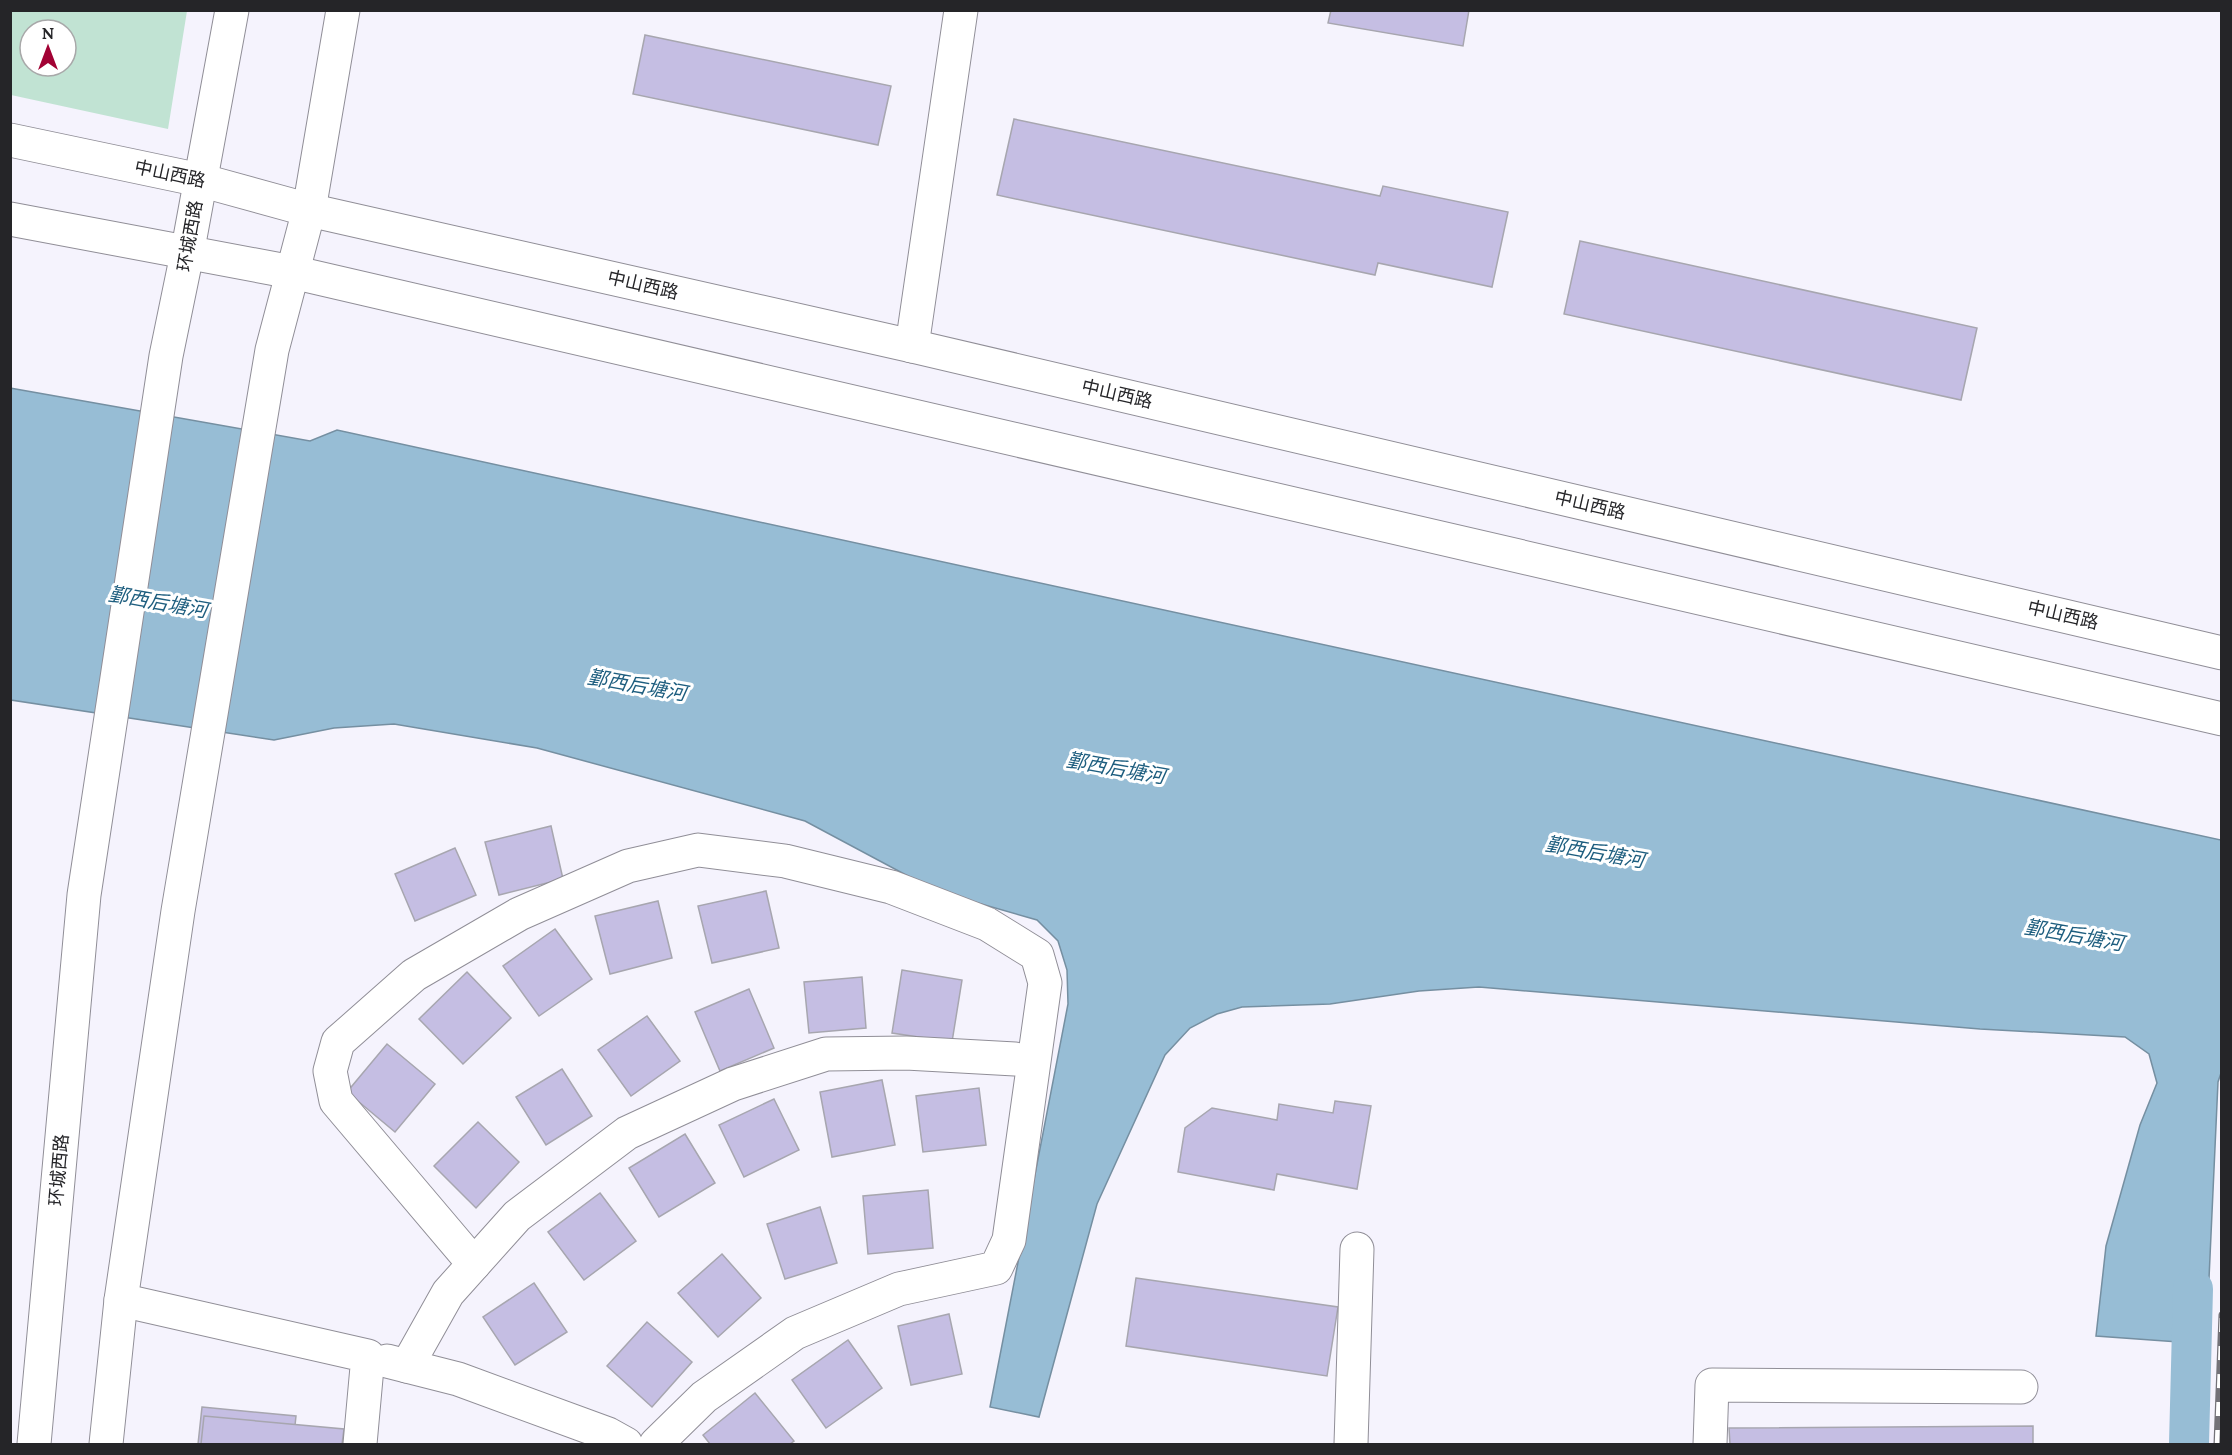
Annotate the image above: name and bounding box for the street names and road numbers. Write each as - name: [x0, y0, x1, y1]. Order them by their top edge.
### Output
- street label: 中山西路: [132, 155, 208, 192]
- street label: 环城西路: [172, 198, 207, 273]
- street label: 中山西路: [605, 265, 681, 304]
- street label: 中山西路: [1079, 374, 1155, 413]
- street label: 中山西路: [1552, 485, 1628, 524]
- street label: 中山西路: [2025, 595, 2101, 634]
- street label: 环城西路: [44, 1133, 73, 1207]

